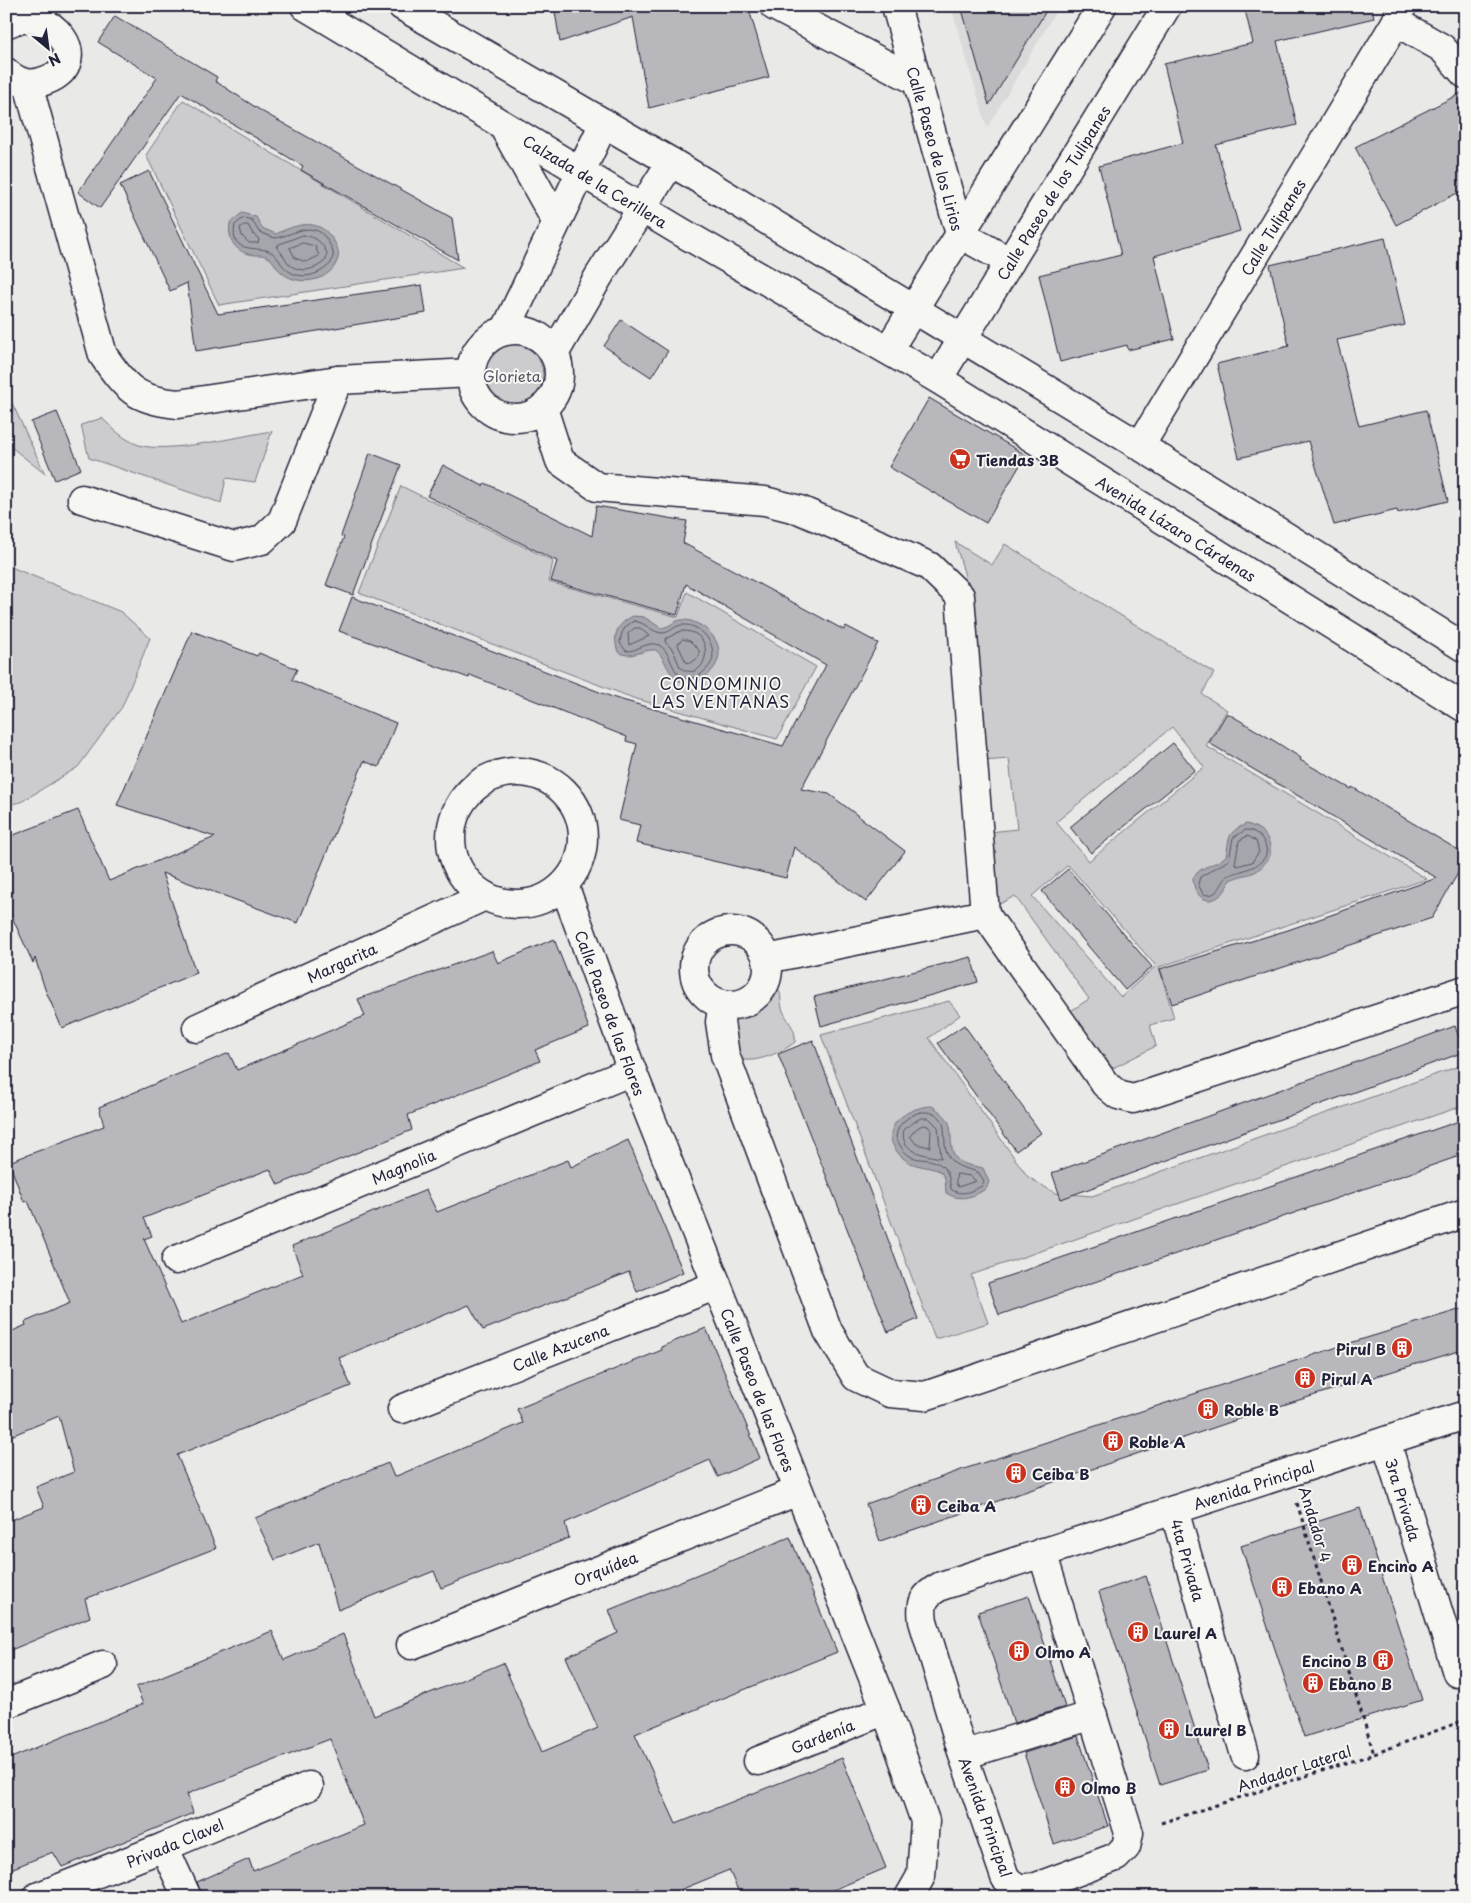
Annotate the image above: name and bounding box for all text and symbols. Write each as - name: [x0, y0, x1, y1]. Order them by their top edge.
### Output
- north arrow: [22, 22, 72, 72]
- text: N: [45, 48, 64, 72]
- street label: Calle Paseo de los Lirios: [902, 64, 970, 234]
- street label: Calle Paseo de los Tulipanes: [990, 100, 1115, 284]
- street label: Calzada de la Cerillera: [519, 128, 673, 233]
- street label: Calle Tulipanes: [1234, 174, 1311, 280]
- park label: Glorieta: [483, 364, 542, 387]
- supermarket icon: Tiendas 3B: [948, 447, 972, 471]
- place label: Tiendas 3B: [976, 448, 1059, 471]
- street label: Avenida Lázaro Cárdenas: [1092, 469, 1261, 587]
- district label: CONDOMINIO LAS VENTANAS: [652, 671, 790, 713]
- street label: Calle Paseo de las Flores: [570, 927, 652, 1099]
- street label: Margarita: [303, 936, 380, 988]
- street label: Magnolia: [368, 1142, 440, 1189]
- street label: Calle Paseo de las Flores: [716, 1304, 802, 1475]
- street label: Calle Azucena: [509, 1317, 612, 1376]
- building icon: Pirul B: [1390, 1336, 1414, 1360]
- place label: Pirul B: [1336, 1337, 1386, 1360]
- building icon: Pirul A: [1293, 1366, 1317, 1390]
- place label: Pirul A: [1321, 1367, 1373, 1390]
- building icon: Roble B: [1196, 1397, 1220, 1421]
- place label: Roble B: [1224, 1398, 1279, 1421]
- building icon: Roble A: [1101, 1429, 1125, 1453]
- place label: Roble A: [1129, 1430, 1186, 1453]
- street label: Avenida Principal: [1190, 1453, 1317, 1515]
- street label: 3ra Privada: [1380, 1455, 1428, 1544]
- building icon: Ceiba B: [1004, 1461, 1028, 1485]
- place label: Ceiba B: [1032, 1462, 1090, 1485]
- street label: Andador 4: [1294, 1483, 1338, 1565]
- building icon: Ceiba A: [909, 1493, 933, 1517]
- place label: Ceiba A: [937, 1494, 996, 1517]
- street label: 4ta Privada: [1166, 1516, 1211, 1604]
- street label: Orquídea: [570, 1544, 641, 1591]
- building icon: Encino A: [1340, 1553, 1364, 1577]
- place label: Encino A: [1368, 1554, 1434, 1577]
- building icon: Ebano A: [1270, 1575, 1294, 1599]
- place label: Ebano A: [1298, 1576, 1362, 1599]
- building icon: Laurel A: [1126, 1620, 1150, 1644]
- place label: Laurel A: [1154, 1621, 1217, 1644]
- building icon: Olmo A: [1007, 1639, 1031, 1663]
- place label: Olmo A: [1035, 1640, 1091, 1663]
- building icon: Encino B: [1371, 1648, 1395, 1672]
- place label: Encino B: [1302, 1649, 1367, 1672]
- building icon: Ebano B: [1301, 1671, 1325, 1695]
- place label: Ebano B: [1329, 1672, 1392, 1695]
- street label: Gardenía: [787, 1712, 858, 1758]
- building icon: Laurel B: [1157, 1717, 1181, 1741]
- place label: Laurel B: [1185, 1718, 1247, 1741]
- street label: Andador Lateral: [1234, 1739, 1354, 1797]
- street label: Avenida Principal: [954, 1754, 1018, 1880]
- building icon: Olmo B: [1053, 1775, 1077, 1799]
- place label: Olmo B: [1081, 1776, 1136, 1799]
- street label: Privada Clavel: [122, 1812, 227, 1872]

